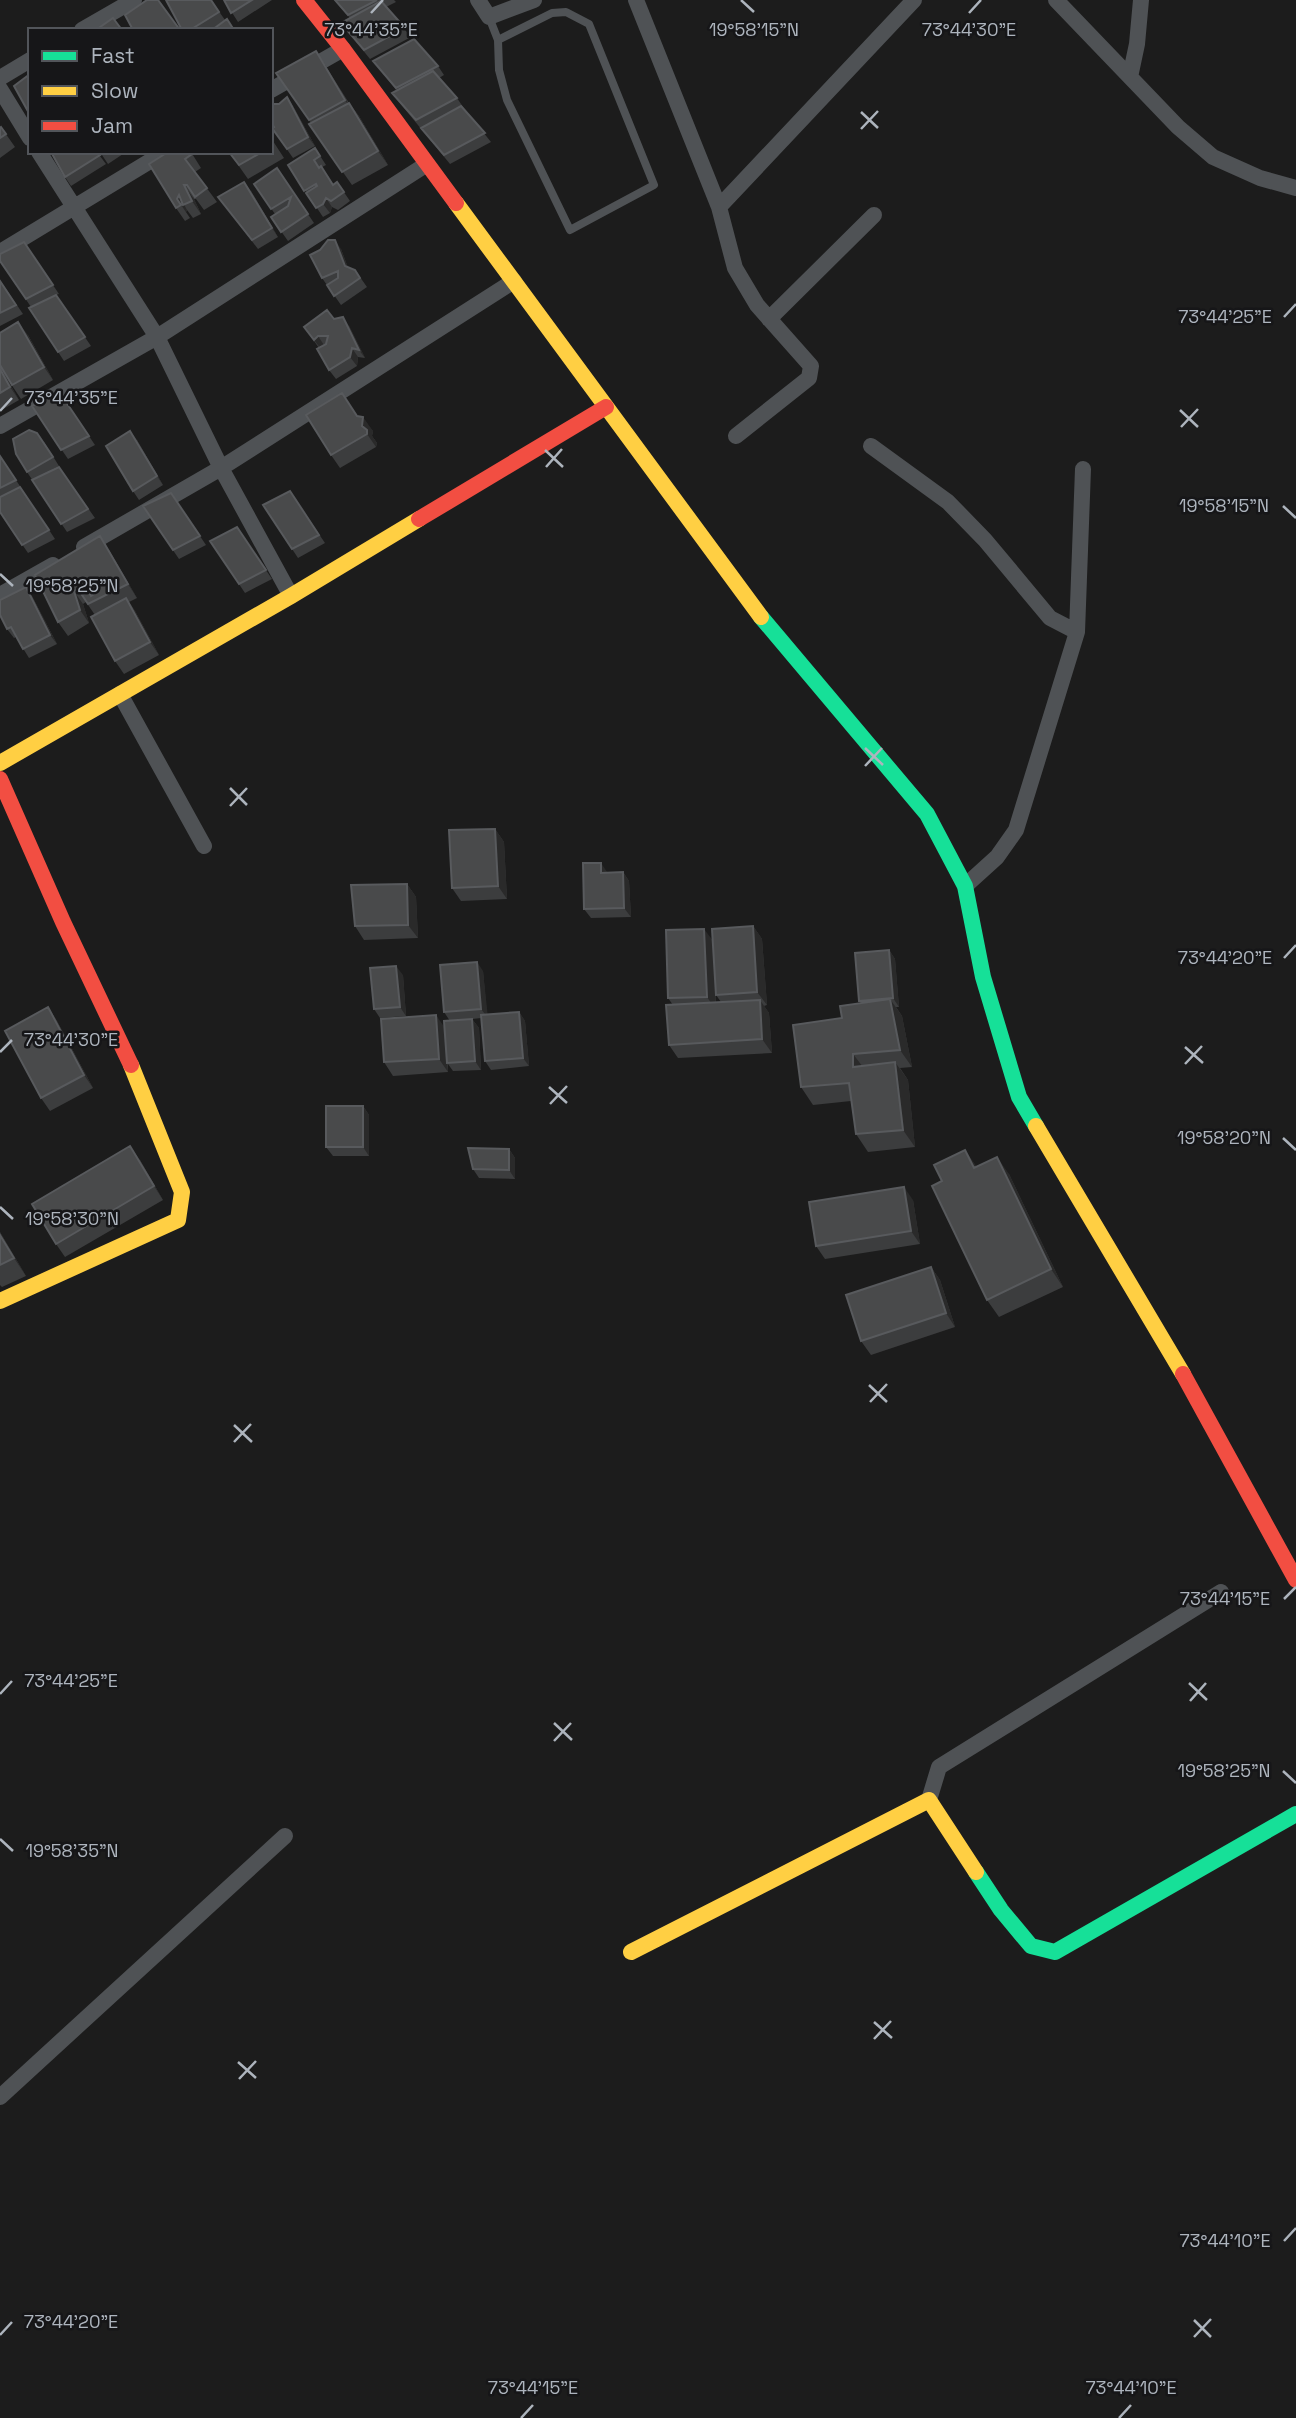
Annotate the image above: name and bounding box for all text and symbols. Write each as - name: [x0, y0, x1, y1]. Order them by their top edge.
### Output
- text: 73°44'35"E: [324, 18, 418, 41]
- text: 19°58'15"N: [709, 18, 799, 41]
- text: 73°44'30"E: [922, 18, 1016, 41]
- legend: [28, 28, 273, 154]
- text: Fast: [91, 42, 135, 69]
- text: Slow: [91, 77, 139, 104]
- text: Jam: [91, 112, 133, 139]
- text: 73°44'25"E: [1178, 305, 1272, 328]
- text: 73°44'35"E: [24, 386, 118, 409]
- text: 19°58'15"N: [1179, 494, 1269, 517]
- text: 19°58'25"N: [25, 574, 119, 597]
- text: 73°44'20"E: [1178, 946, 1272, 969]
- text: 73°44'30"E: [24, 1028, 118, 1051]
- text: 19°58'20"N: [1177, 1126, 1271, 1149]
- text: 19°58'30"N: [25, 1207, 119, 1230]
- text: 73°44'15"E: [1180, 1587, 1270, 1610]
- text: 73°44'25"E: [24, 1669, 118, 1692]
- text: 19°58'25"N: [1177, 1759, 1271, 1782]
- text: 19°58'35"N: [25, 1839, 119, 1862]
- text: 73°44'10"E: [1179, 2229, 1271, 2252]
- text: 73°44'20"E: [24, 2310, 118, 2333]
- text: 73°44'15"E: [488, 2376, 578, 2399]
- text: 73°44'10"E: [1085, 2376, 1177, 2399]

